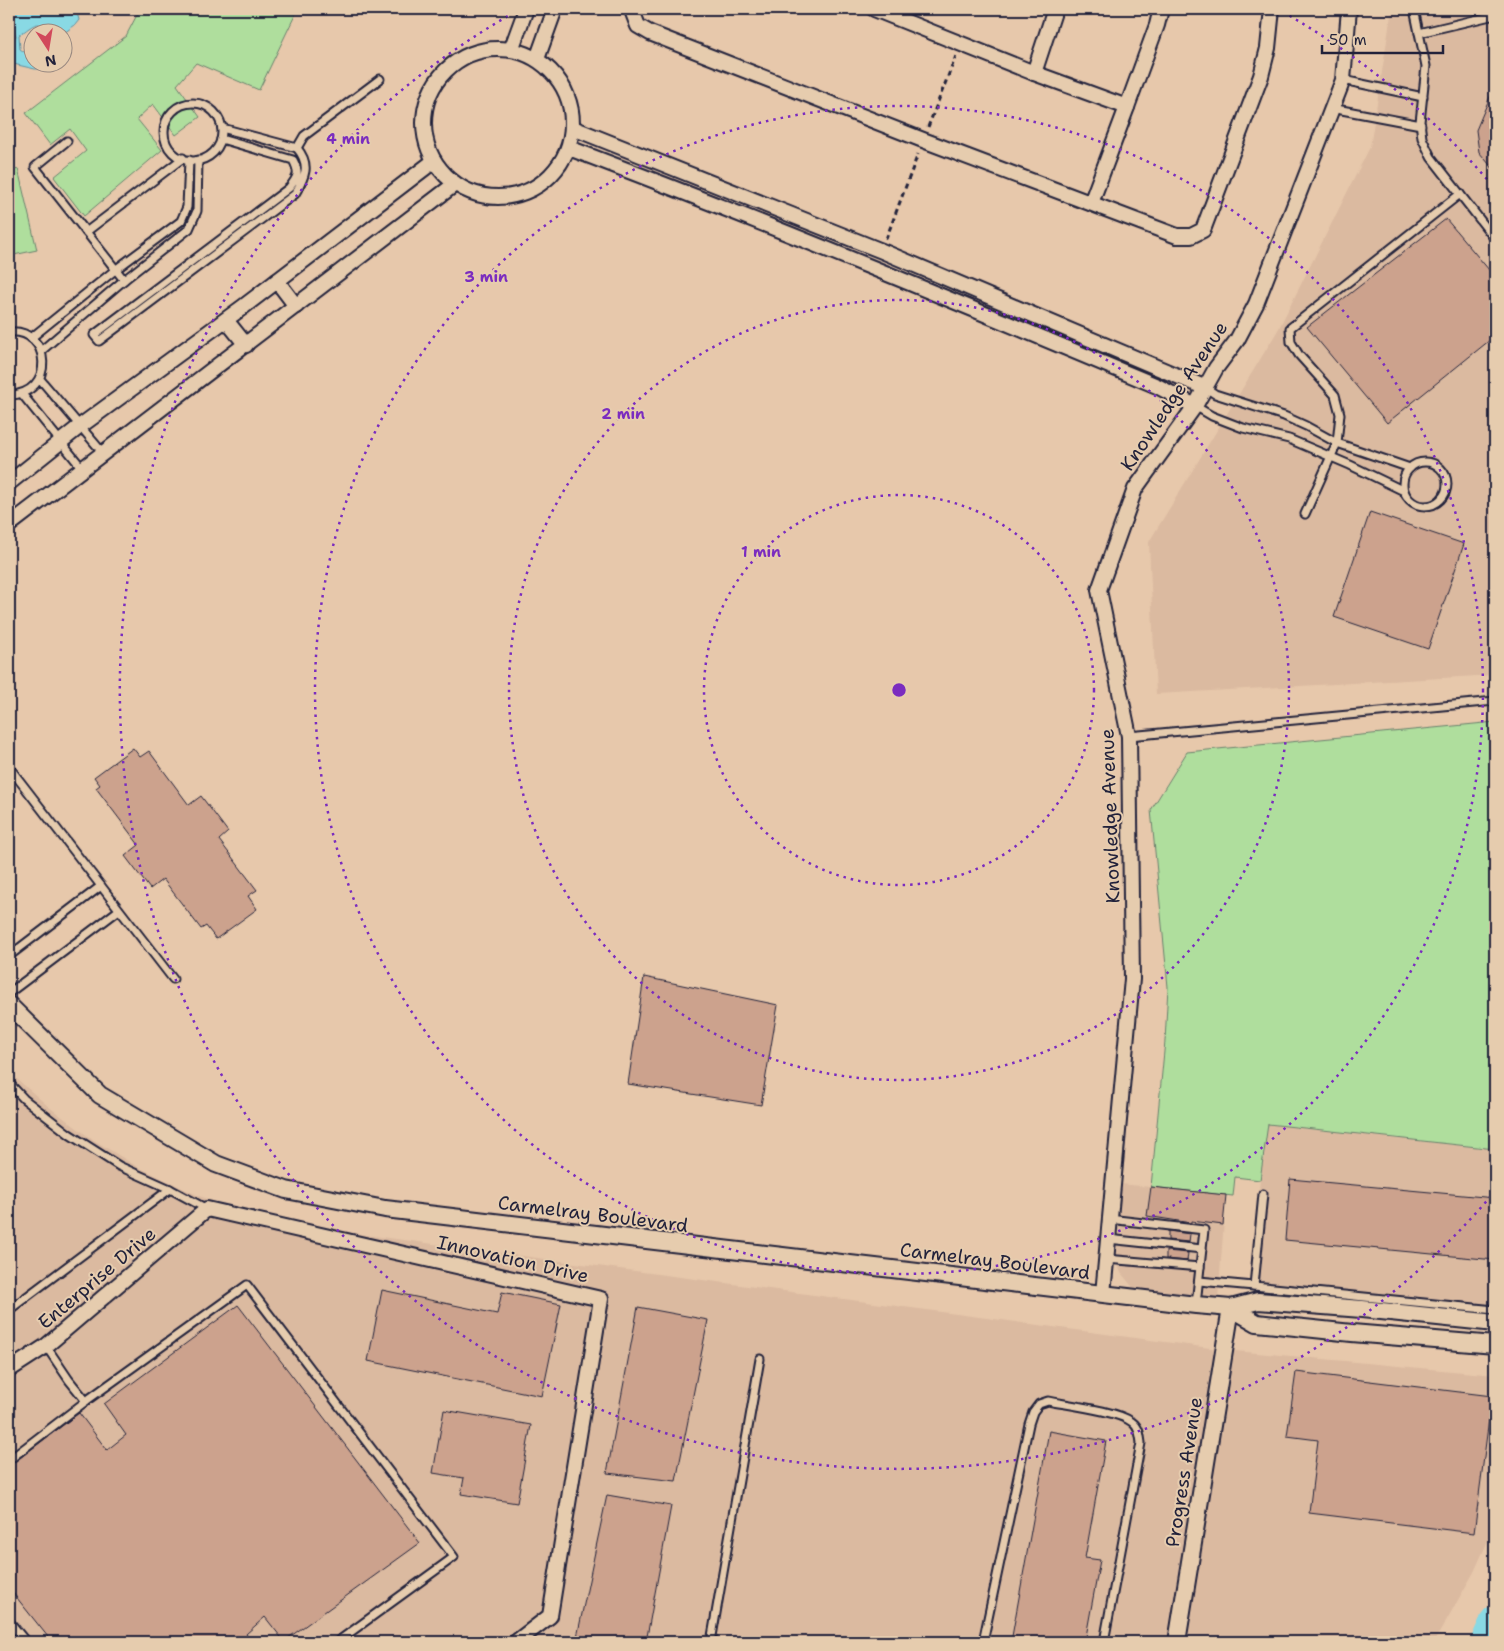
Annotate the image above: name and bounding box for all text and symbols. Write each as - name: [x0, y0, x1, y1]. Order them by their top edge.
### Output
- north arrow: [22, 22, 72, 72]
- scale bar: [1322, 22, 1443, 54]
- text: 50 m: [1329, 30, 1367, 50]
- text: N: [43, 51, 58, 71]
- text: 4 min: [326, 129, 370, 149]
- text: 3 min: [464, 267, 508, 287]
- street label: Knowledge Avenue: [1115, 316, 1233, 476]
- text: 2 min: [601, 404, 645, 424]
- text: 1 min: [741, 542, 781, 562]
- centre of rings: [890, 681, 908, 699]
- street label: Knowledge Avenue: [1094, 728, 1126, 904]
- street label: Carmelray Boulevard: [496, 1190, 690, 1238]
- street label: Enterprise Drive: [33, 1221, 161, 1335]
- street label: Innovation Drive: [435, 1229, 591, 1289]
- street label: Carmelray Boulevard: [898, 1237, 1092, 1285]
- street label: Progress Avenue: [1160, 1395, 1208, 1549]

